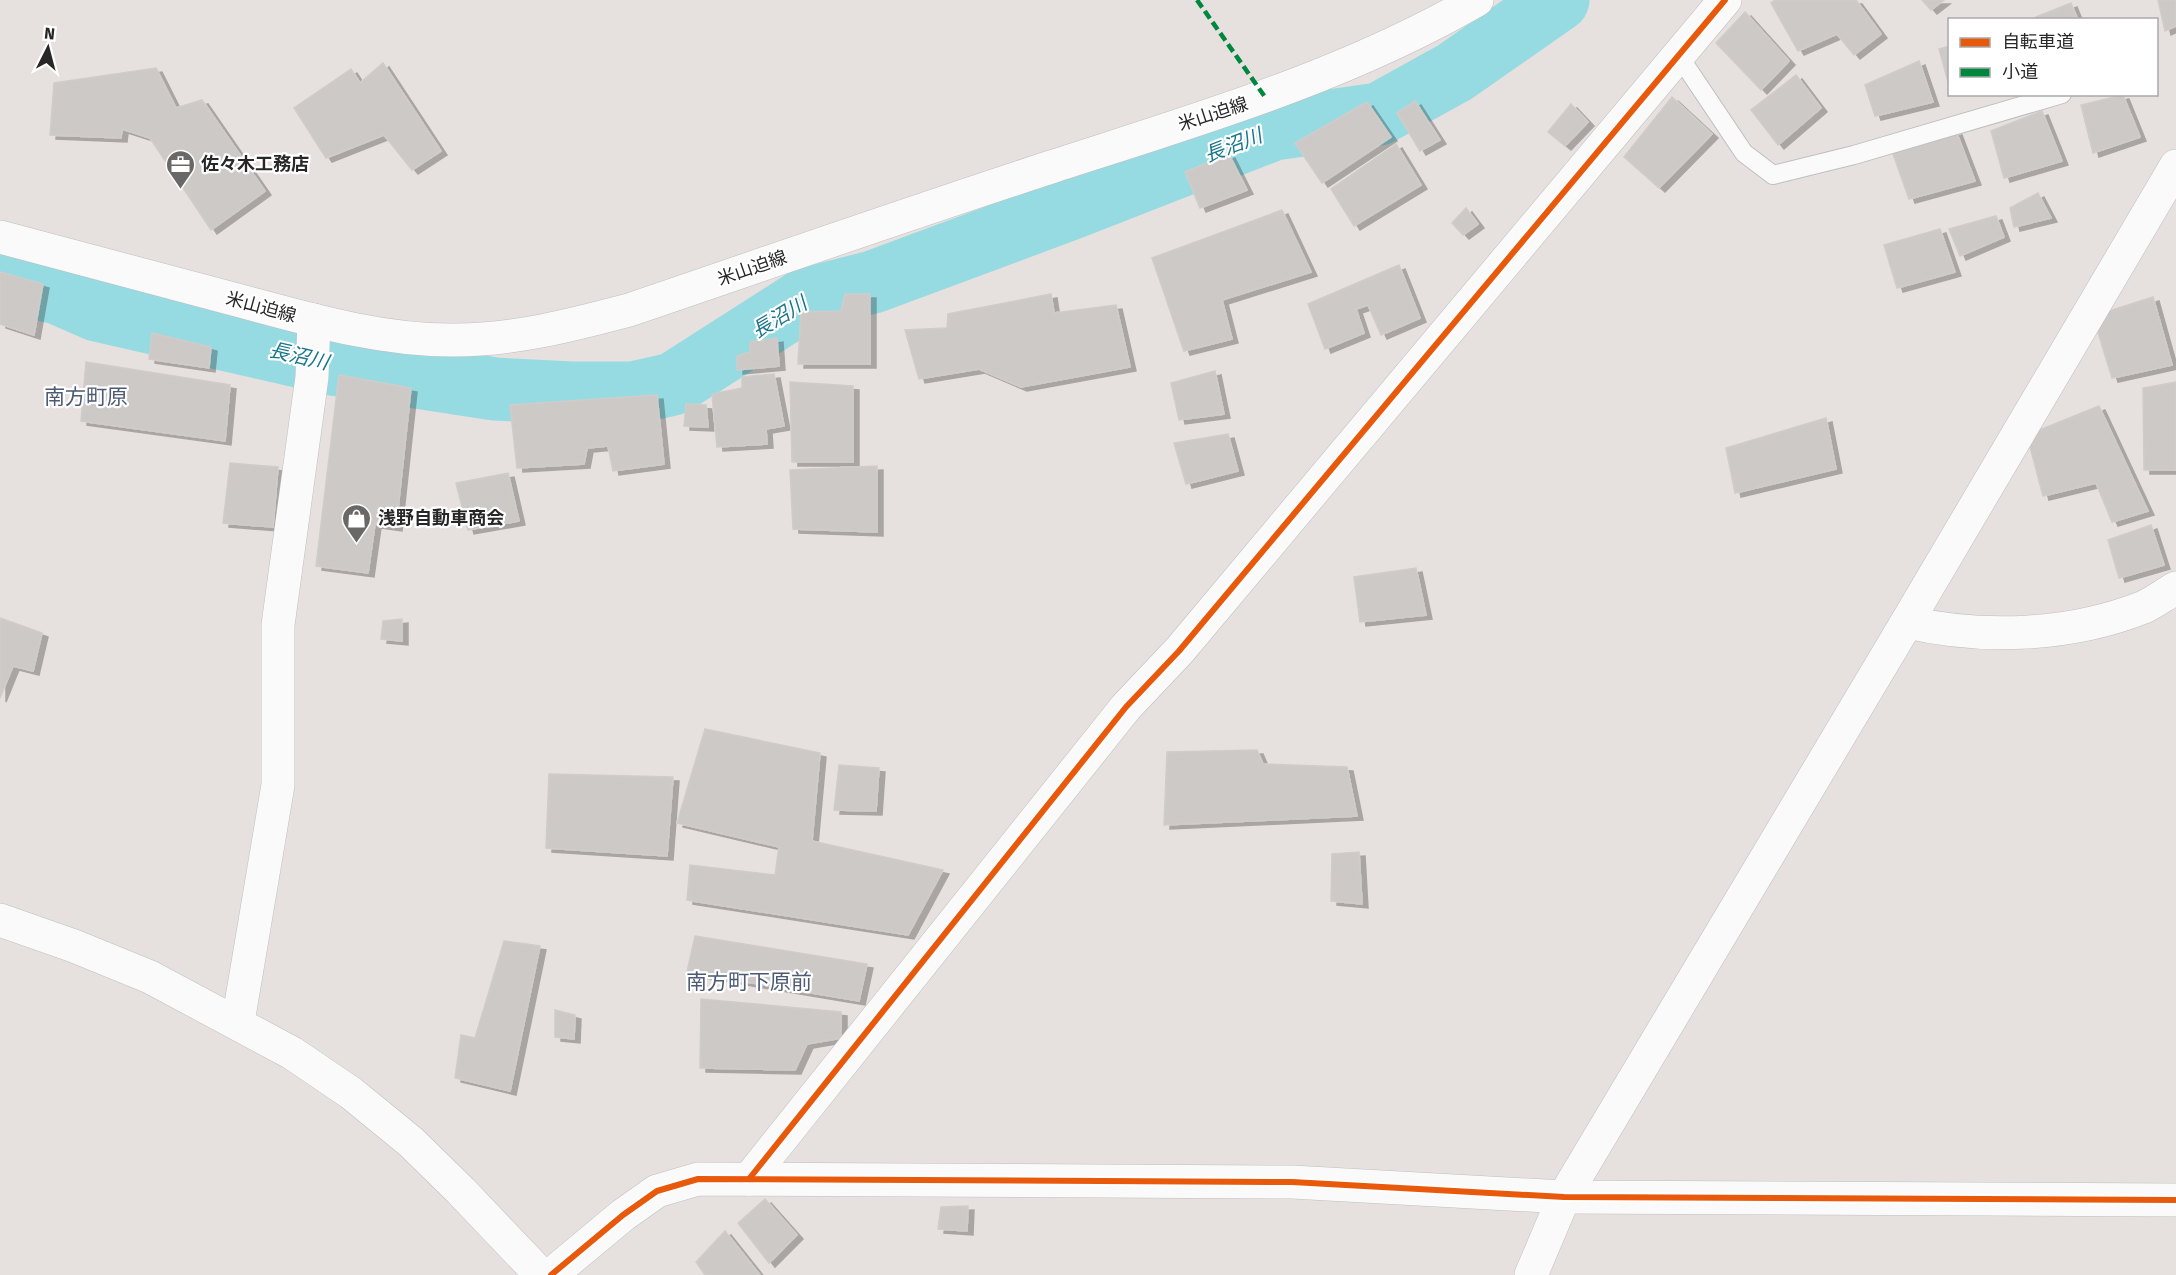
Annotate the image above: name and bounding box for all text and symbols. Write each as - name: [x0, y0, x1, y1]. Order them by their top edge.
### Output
- north arrow: [18, 18, 78, 78]
- legend: [1948, 18, 2158, 96]
- text: N: [43, 24, 56, 44]
- text: 自転車道: [2002, 31, 2074, 53]
- text: 小道: [2002, 61, 2038, 83]
- street label: 米山迫線: [1175, 92, 1251, 136]
- water label: 長沼川: [1201, 122, 1267, 167]
- office icon: 佐々木工務店: [164, 148, 196, 190]
- place label: 佐々木工務店: [201, 153, 309, 175]
- street label: 米山迫線: [714, 246, 790, 290]
- street label: 米山迫線: [223, 287, 299, 327]
- water label: 長沼川: [747, 290, 813, 343]
- water label: 長沼川: [267, 338, 333, 375]
- district label: 南方町原: [44, 384, 128, 410]
- shop icon: 浅野自動車商会: [341, 502, 373, 544]
- place label: 浅野自動車商会: [378, 507, 504, 529]
- district label: 南方町下原前: [686, 969, 812, 995]

